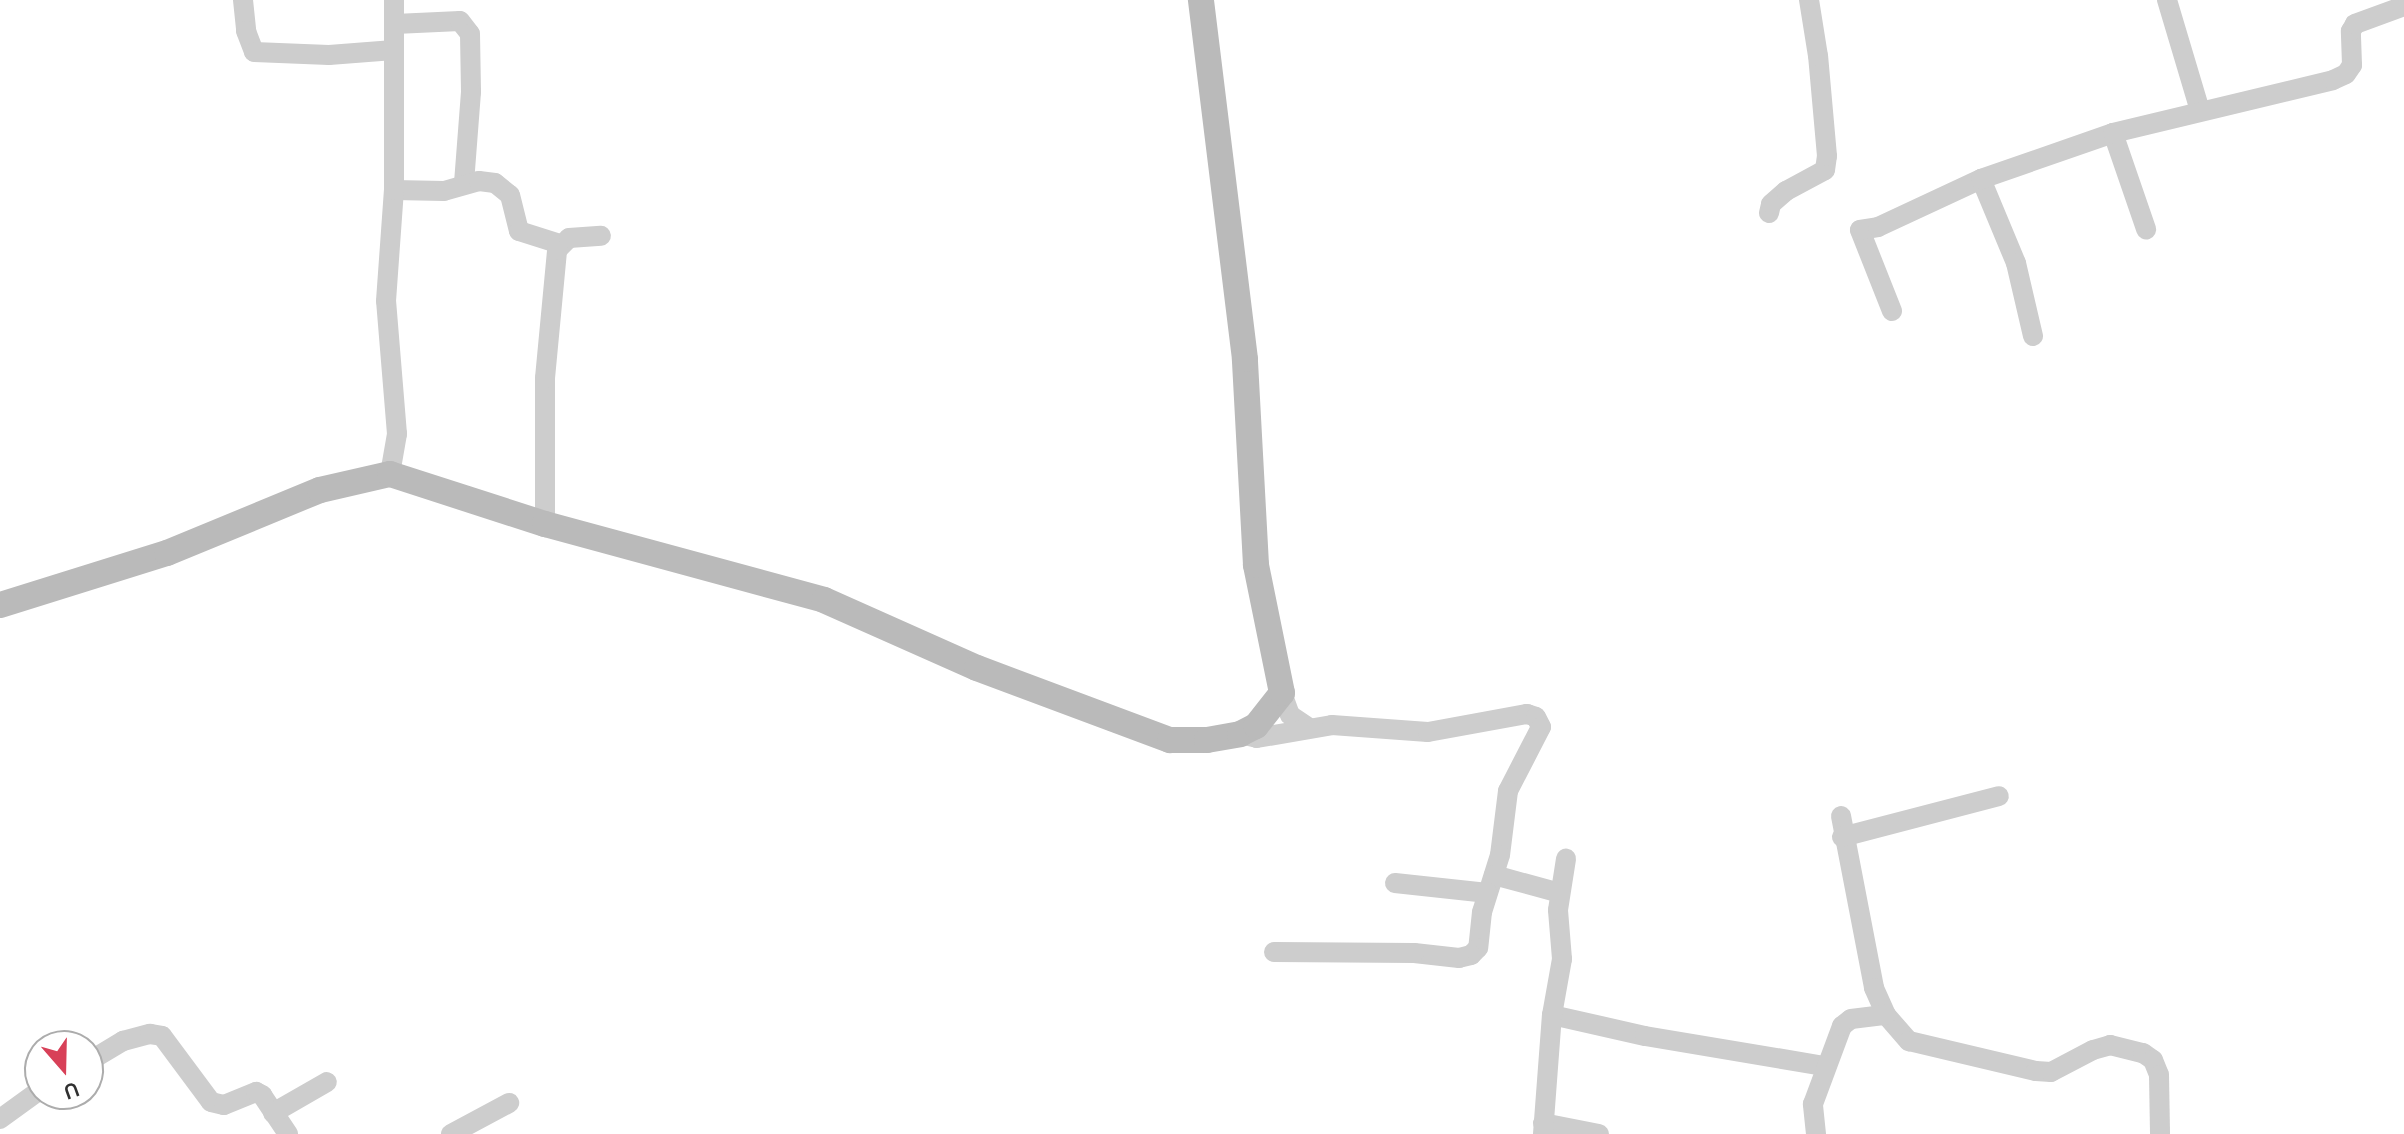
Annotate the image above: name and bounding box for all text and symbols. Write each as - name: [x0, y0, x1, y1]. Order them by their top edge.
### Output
- north arrow: [24, 1030, 104, 1110]
- text: U: [60, 1076, 83, 1105]

